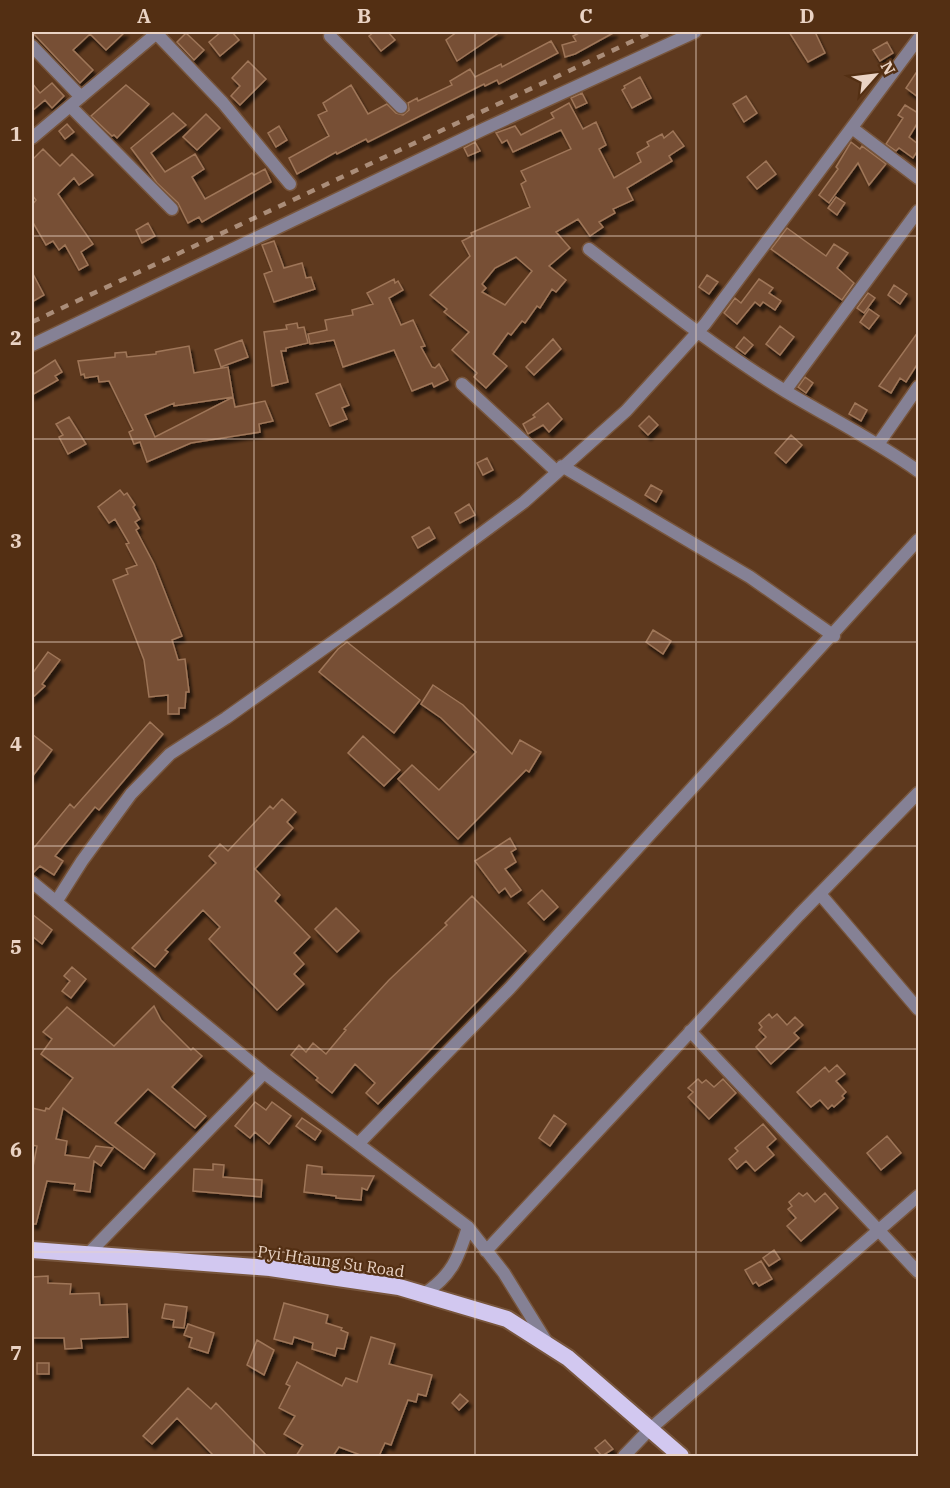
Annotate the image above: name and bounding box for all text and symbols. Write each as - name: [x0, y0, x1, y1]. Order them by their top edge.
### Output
- text: A: [137, 2, 151, 29]
- text: B: [357, 2, 371, 29]
- text: C: [579, 2, 593, 29]
- text: D: [799, 2, 815, 29]
- north arrow: [845, 45, 905, 105]
- text: N: [876, 58, 900, 78]
- text: 1: [10, 120, 22, 147]
- text: 2: [10, 324, 22, 351]
- text: 3: [10, 527, 22, 554]
- text: 4: [10, 730, 22, 757]
- text: 5: [10, 933, 22, 960]
- text: 6: [10, 1136, 22, 1163]
- street label: Pyi Htaung Su Road: [256, 1241, 406, 1281]
- text: 7: [10, 1339, 22, 1366]

